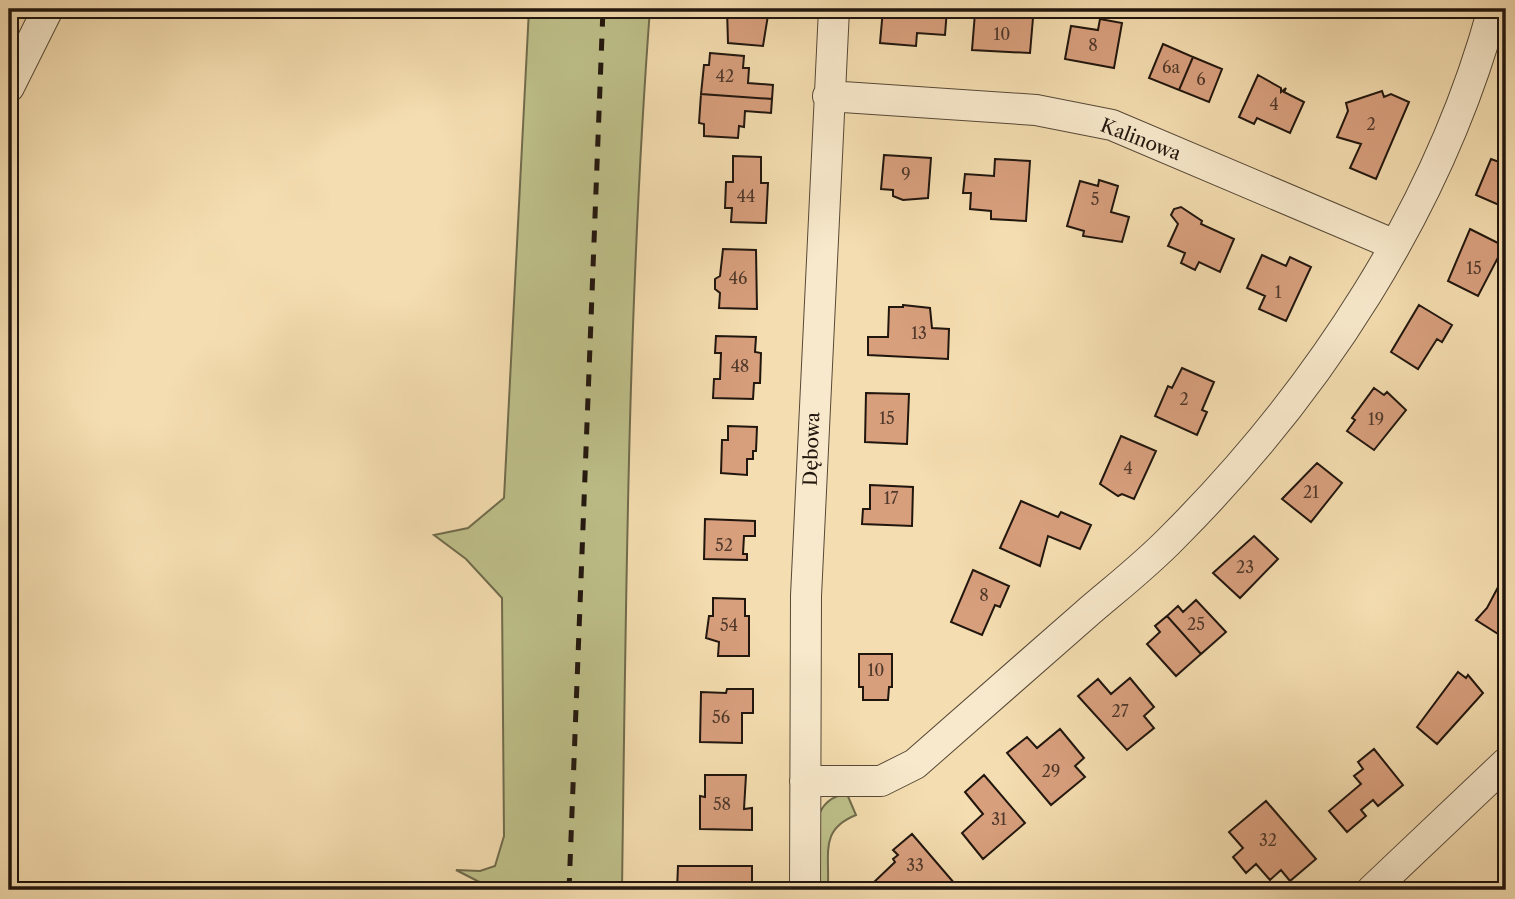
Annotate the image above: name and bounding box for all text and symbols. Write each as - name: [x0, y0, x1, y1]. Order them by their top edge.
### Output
- house number: 10: [994, 24, 1010, 44]
- house number: 8: [1088, 35, 1098, 55]
- house number: 6a: [1162, 57, 1180, 77]
- house number: 42: [716, 66, 734, 86]
- house number: 6: [1196, 69, 1206, 89]
- house number: 4: [1269, 94, 1279, 114]
- street label: Kalinowa: [1097, 114, 1184, 165]
- house number: 2: [1366, 114, 1376, 134]
- house number: 9: [901, 164, 911, 184]
- house number: 44: [737, 186, 755, 206]
- house number: 5: [1091, 189, 1099, 209]
- house number: 15: [1466, 258, 1482, 278]
- house number: 46: [729, 268, 747, 288]
- house number: 1: [1275, 282, 1282, 302]
- house number: 13: [911, 323, 927, 343]
- house number: 48: [731, 356, 749, 376]
- house number: 2: [1179, 389, 1189, 409]
- house number: 15: [879, 408, 895, 428]
- house number: 19: [1368, 409, 1384, 429]
- street label: Dębowa: [799, 412, 824, 486]
- house number: 4: [1123, 458, 1133, 478]
- house number: 21: [1303, 482, 1319, 502]
- house number: 17: [884, 488, 898, 508]
- house number: 52: [715, 535, 733, 555]
- house number: 23: [1236, 557, 1254, 577]
- house number: 8: [979, 585, 989, 605]
- house number: 25: [1187, 614, 1205, 634]
- house number: 54: [720, 615, 738, 635]
- house number: 10: [868, 660, 884, 680]
- house number: 27: [1111, 701, 1129, 721]
- house number: 56: [712, 707, 730, 727]
- house number: 29: [1042, 761, 1060, 781]
- house number: 58: [713, 794, 731, 814]
- house number: 31: [991, 809, 1007, 829]
- house number: 32: [1259, 830, 1277, 850]
- house number: 33: [906, 855, 924, 875]

